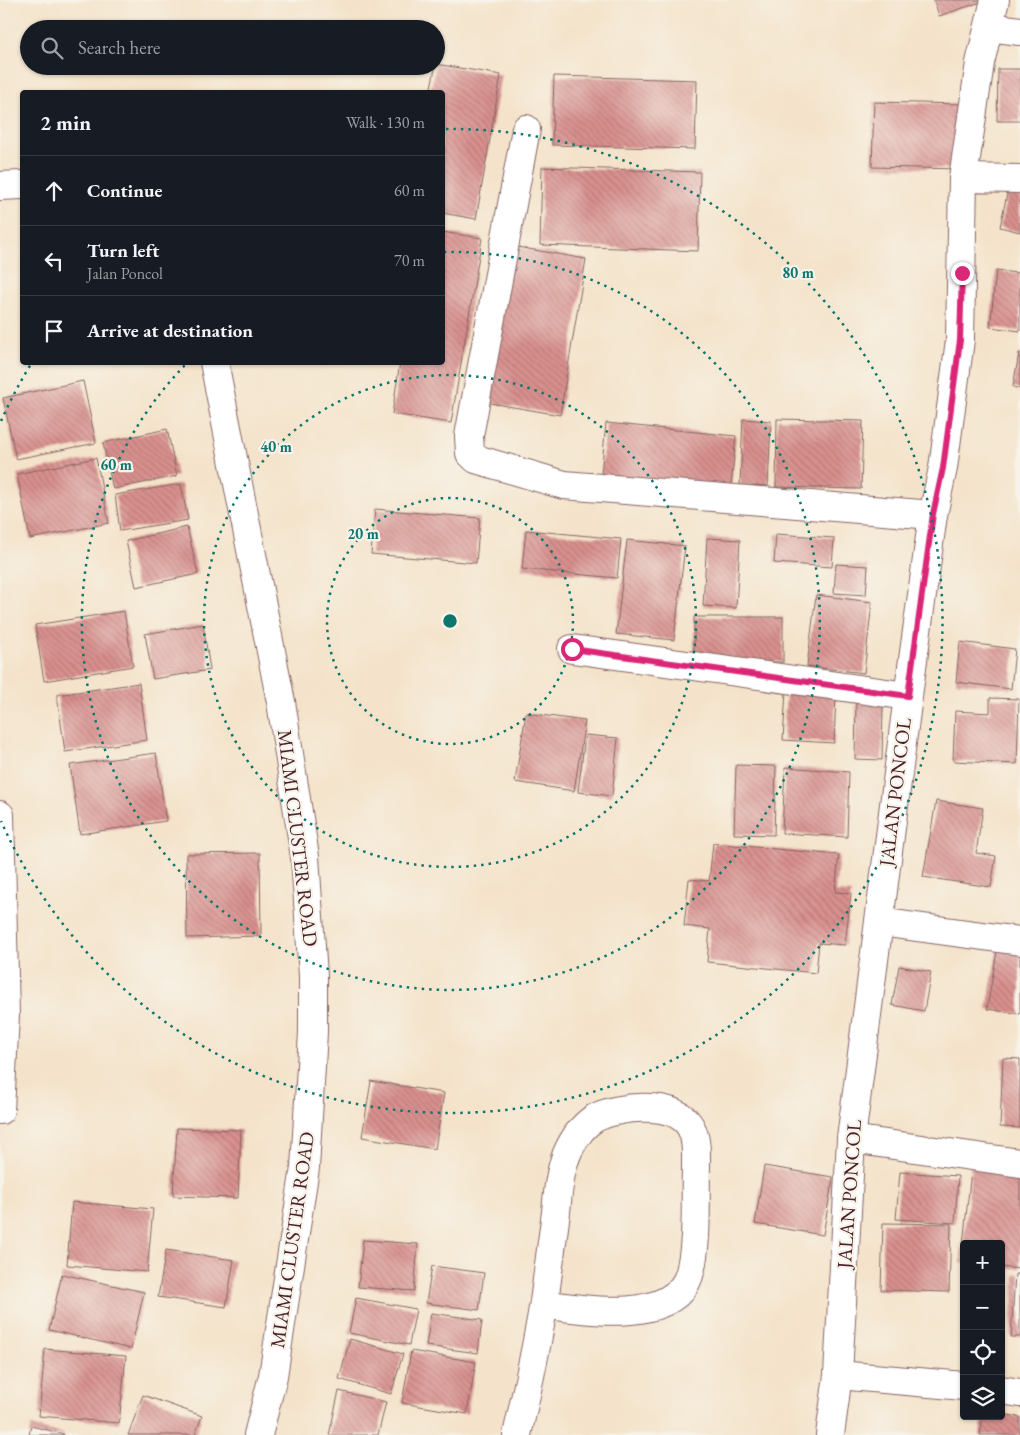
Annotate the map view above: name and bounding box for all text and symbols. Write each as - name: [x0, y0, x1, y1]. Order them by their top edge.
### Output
- search box: [20, 20, 445, 75]
- icon: search: [38, 34, 66, 62]
- text: Search here: [78, 35, 160, 60]
- text: 2 min: [40, 109, 91, 136]
- text: Walk · 130 m: [346, 112, 425, 133]
- icon: ahead: [40, 177, 68, 205]
- text: Continue: [87, 178, 162, 203]
- text: 60 m: [394, 180, 425, 201]
- text: Turn left: [87, 238, 159, 263]
- icon: left: [40, 247, 68, 275]
- text: 70 m: [394, 250, 425, 271]
- route end: [951, 262, 974, 285]
- text: Jalan Poncol: [87, 263, 163, 284]
- text: 80 m: [782, 263, 814, 282]
- icon: arrive: [40, 317, 68, 345]
- text: Arrive at destination: [87, 318, 253, 343]
- text: 40 m: [260, 437, 292, 456]
- text: 60 m: [100, 455, 132, 474]
- text: 20 m: [347, 524, 379, 543]
- centre of rings: [441, 612, 459, 630]
- route start: [561, 638, 584, 661]
- street label: JALAN PONCOL: [873, 716, 917, 870]
- street label: MIAMI CLUSTER ROAD: [272, 728, 324, 948]
- street label: JALAN PONCOL: [831, 1118, 867, 1271]
- street label: MIAMI CLUSTER ROAD: [264, 1130, 320, 1350]
- map controls: [960, 1240, 1005, 1420]
- button: +: [960, 1240, 1005, 1285]
- button: −: [960, 1285, 1005, 1330]
- button: locate: [960, 1330, 1005, 1375]
- button: layers: [960, 1375, 1005, 1420]

